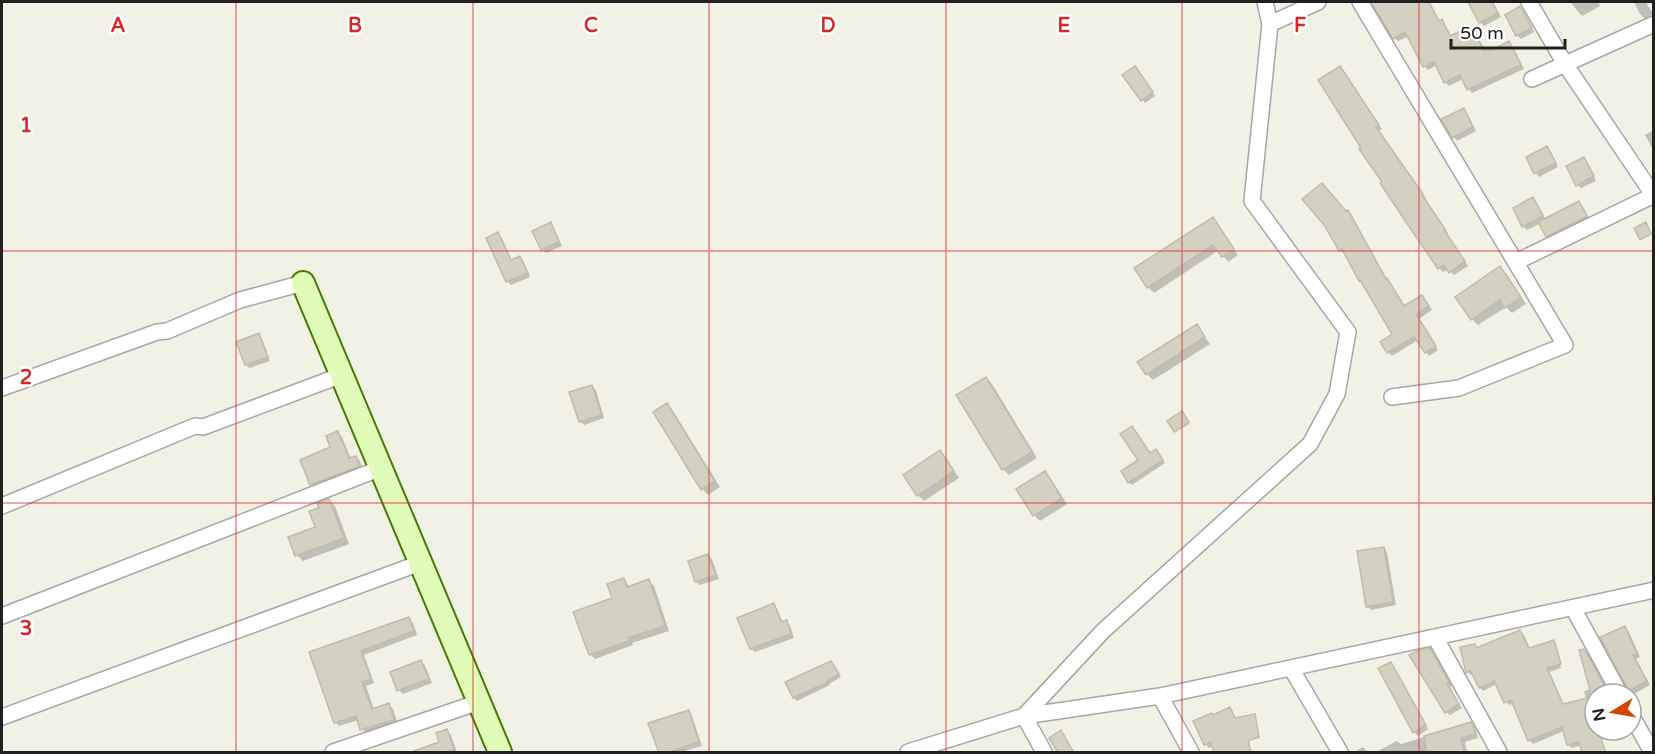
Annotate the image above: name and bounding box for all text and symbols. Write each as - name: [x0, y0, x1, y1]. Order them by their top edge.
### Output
- scale bar: [1451, 12, 1565, 50]
- text: A: [111, 14, 126, 38]
- text: B: [348, 14, 362, 38]
- text: C: [584, 14, 598, 38]
- text: D: [820, 14, 836, 38]
- text: E: [1058, 14, 1071, 38]
- text: F: [1294, 14, 1306, 38]
- text: 50 m: [1460, 22, 1504, 44]
- text: 1: [20, 114, 32, 138]
- text: 2: [20, 366, 32, 390]
- text: 3: [20, 617, 32, 641]
- north arrow: [1583, 682, 1643, 742]
- text: N: [1588, 706, 1610, 723]

